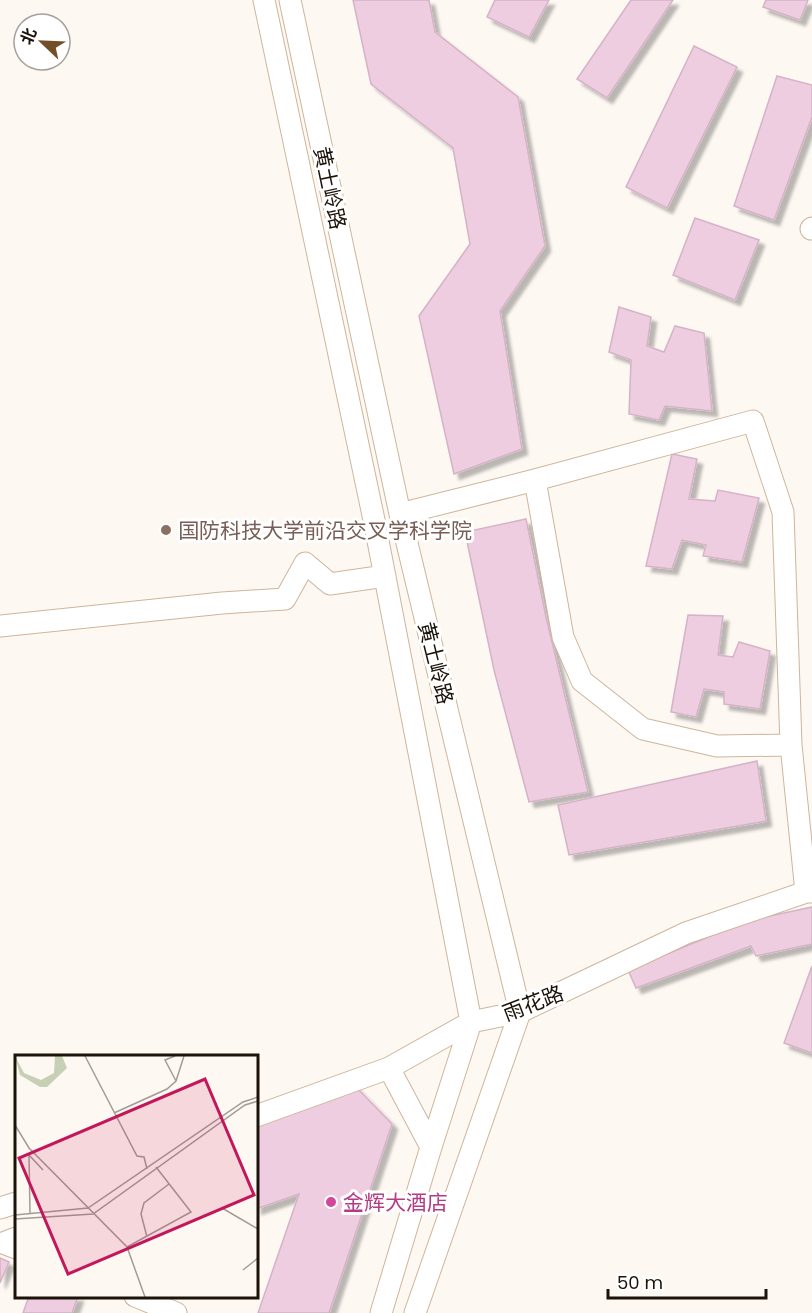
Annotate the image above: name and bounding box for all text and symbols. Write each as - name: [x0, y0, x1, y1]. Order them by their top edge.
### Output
- north arrow: [12, 12, 72, 72]
- text: 北: [15, 24, 42, 48]
- street label: 黄土岭路: [307, 144, 353, 232]
- place label: 国防科技大学前沿交叉学科学院: [178, 516, 472, 545]
- marker: 国防科技大学前沿交叉学科学院: [159, 523, 173, 537]
- street label: 黄土岭路: [412, 619, 460, 707]
- street label: 雨花路: [498, 978, 568, 1028]
- inset map: [15, 1055, 258, 1298]
- place label: 金辉大酒店: [343, 1188, 448, 1217]
- marker: 金辉大酒店: [324, 1195, 338, 1209]
- scale bar: [608, 1262, 766, 1300]
- text: 50 m: [617, 1270, 663, 1295]

